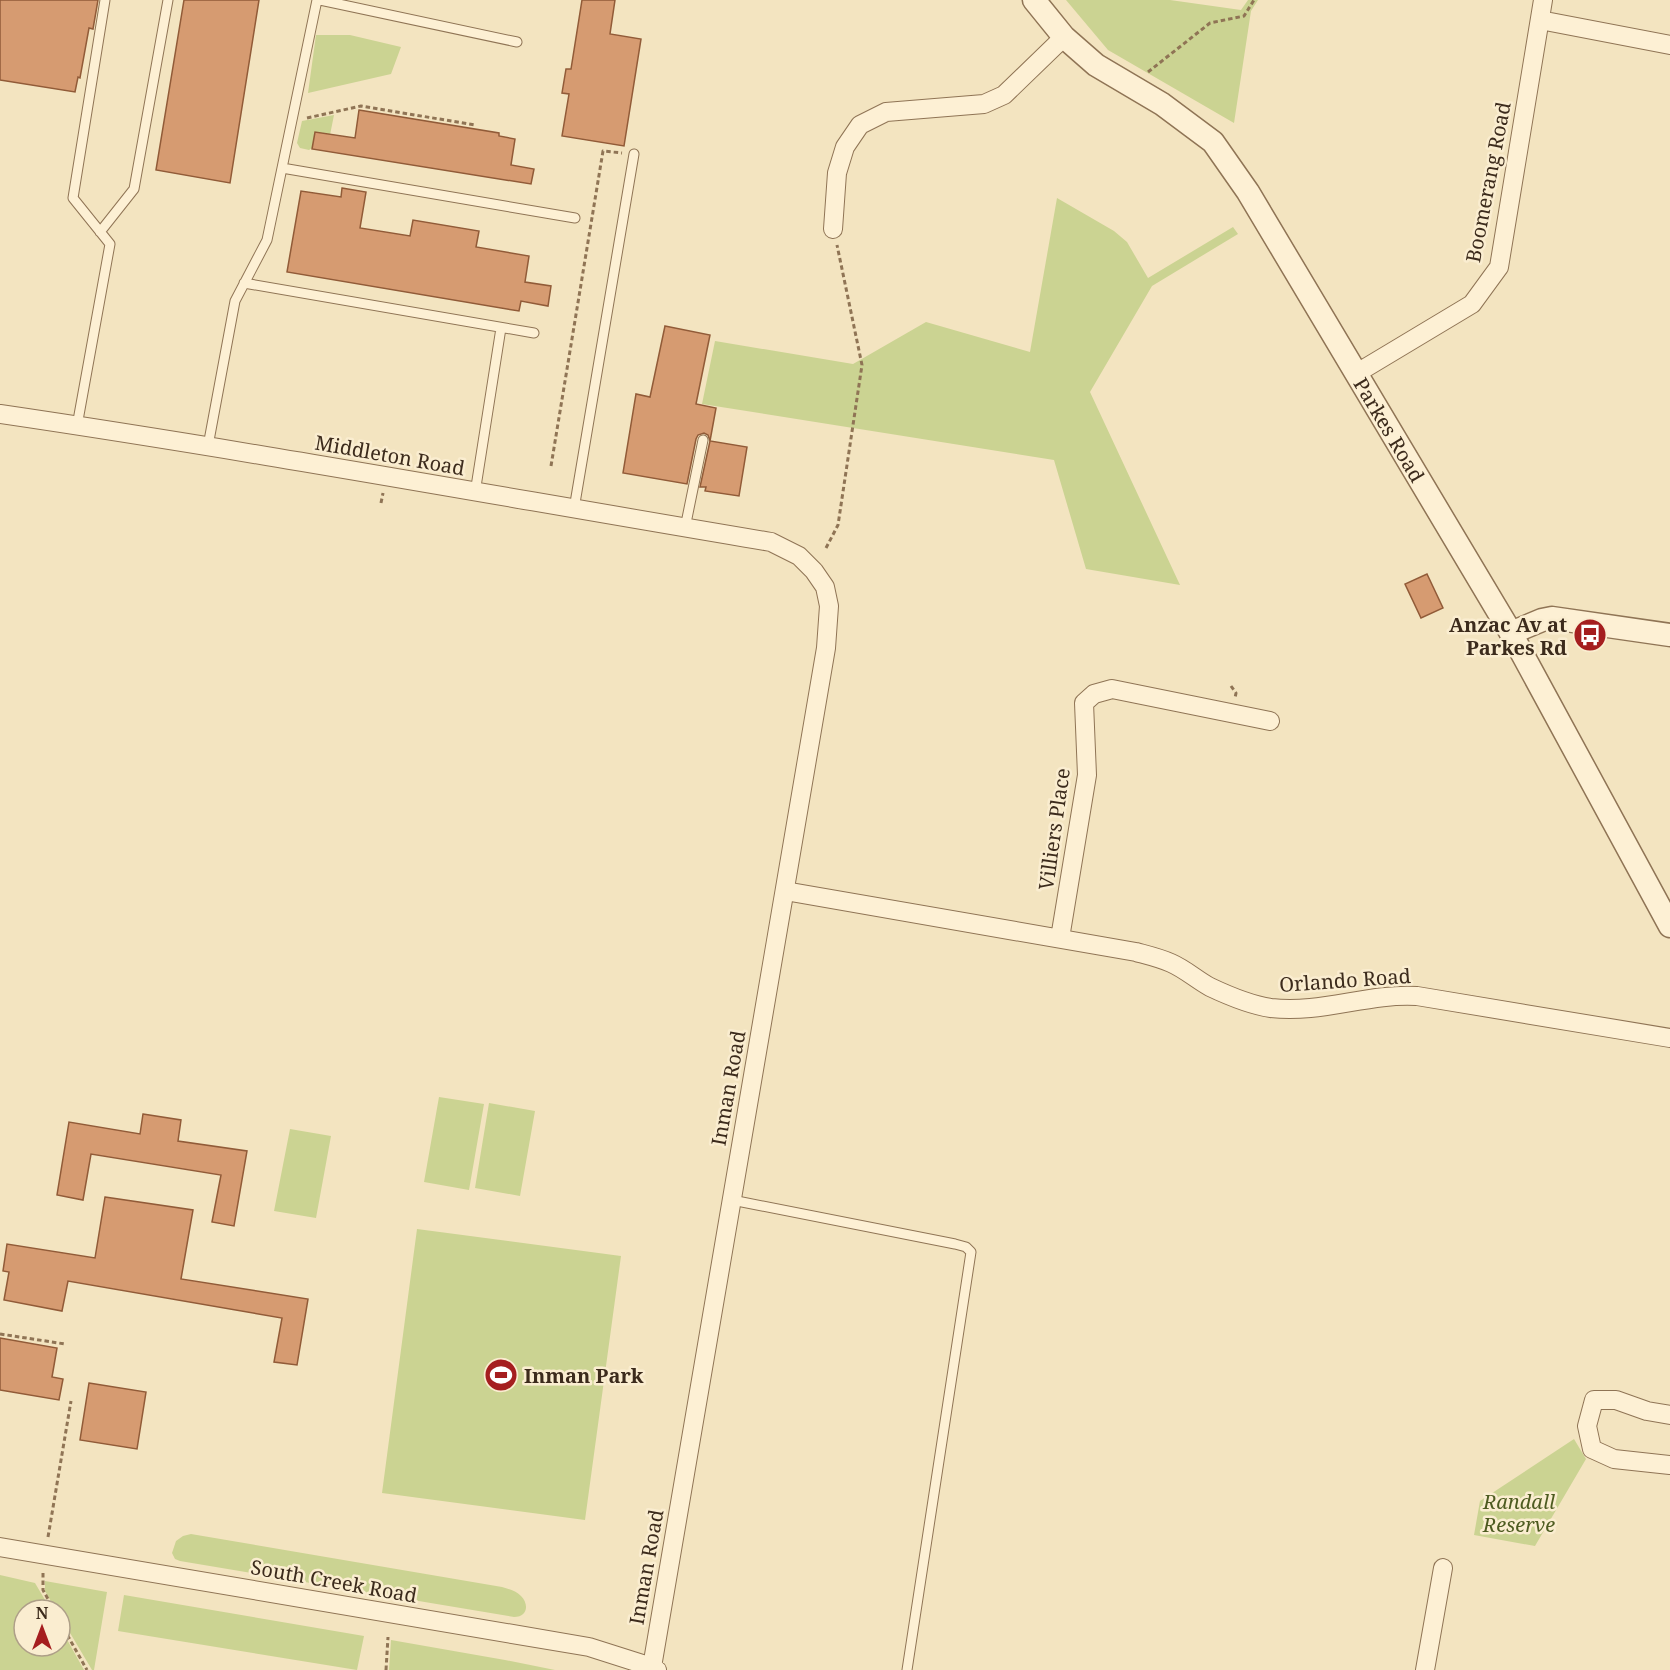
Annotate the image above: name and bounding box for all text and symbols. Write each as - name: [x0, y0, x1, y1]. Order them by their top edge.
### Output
- street label: Boomerang Road: [1459, 99, 1517, 265]
- street label: Parkes Road: [1348, 372, 1431, 487]
- street label: Middleton Road: [313, 429, 467, 481]
- place label: Anzac Av at Parkes Rd: [1449, 611, 1567, 661]
- bus stop icon: Anzac Av at Parkes Rd: [1572, 617, 1608, 653]
- street label: Villiers Place: [1032, 766, 1076, 892]
- street label: Orlando Road: [1278, 962, 1412, 998]
- street label: Inman Road: [705, 1028, 751, 1148]
- sports icon: Inman Park: [483, 1357, 519, 1393]
- place label: Inman Park: [524, 1362, 644, 1389]
- park label: Randall Reserve: [1482, 1488, 1555, 1538]
- street label: Inman Road: [623, 1507, 669, 1627]
- street label: South Creek Road: [249, 1553, 419, 1609]
- north arrow: [12, 1598, 72, 1658]
- text: N: [36, 1602, 49, 1624]

